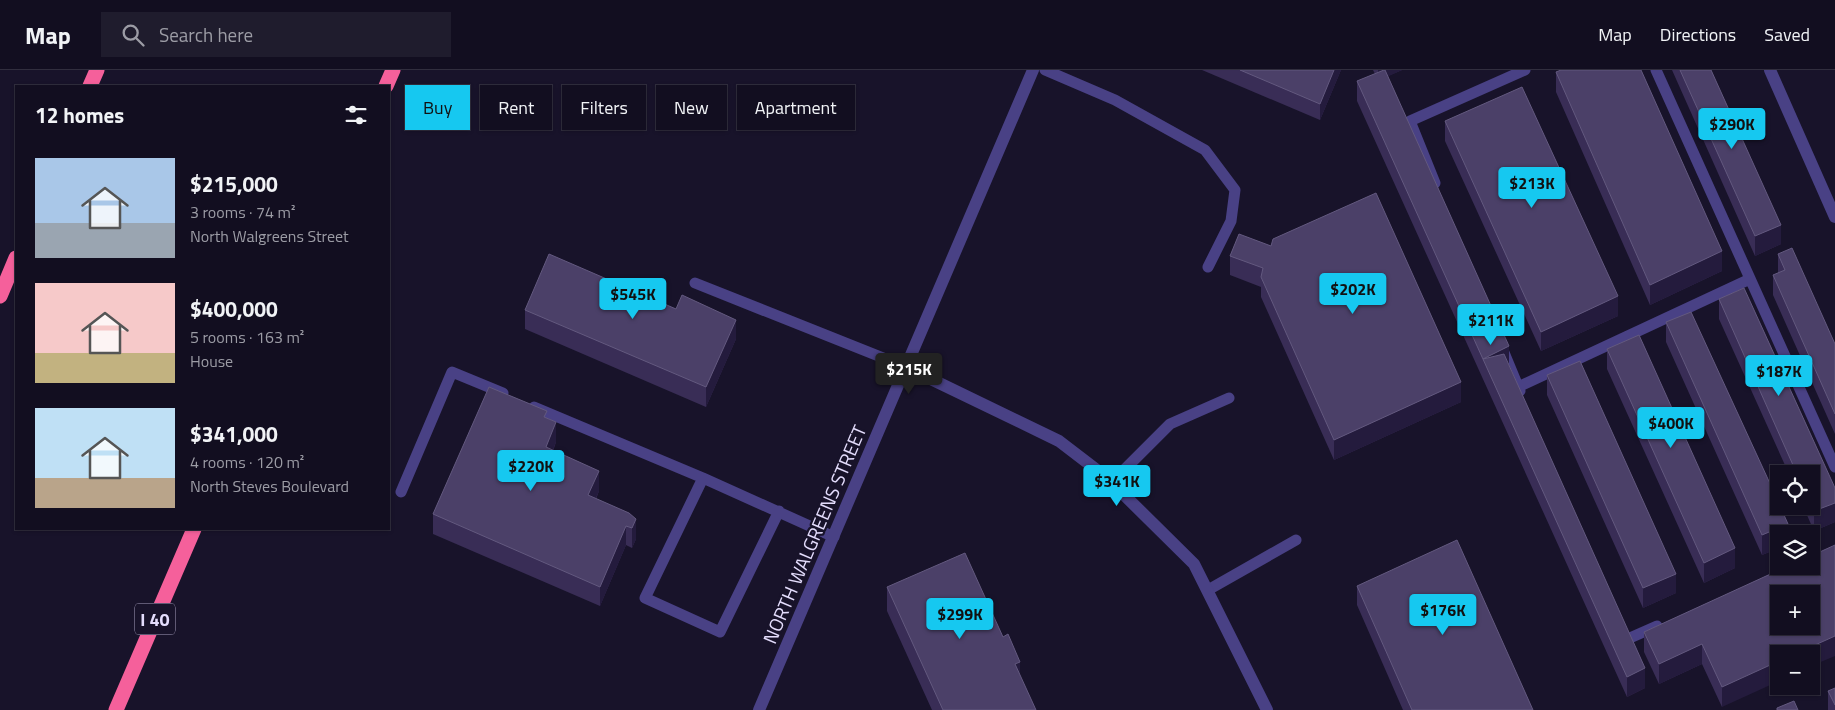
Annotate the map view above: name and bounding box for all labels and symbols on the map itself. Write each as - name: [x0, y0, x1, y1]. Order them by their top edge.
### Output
- pin: $290K: [1697, 108, 1767, 150]
- pin: $213K: [1497, 166, 1567, 209]
- pin: $202K: [1318, 272, 1388, 315]
- pin: $545K: [598, 278, 668, 320]
- pin: $211K: [1456, 304, 1526, 346]
- pin: $215K: [874, 352, 944, 395]
- pin: $187K: [1744, 354, 1814, 397]
- pin: $400K: [1636, 406, 1706, 449]
- street label: NORTH WALGREENS STREET: [755, 420, 873, 648]
- pin: $220K: [496, 450, 566, 492]
- pin: $341K: [1082, 464, 1152, 507]
- pin: $176K: [1408, 594, 1478, 636]
- pin: $299K: [925, 598, 995, 640]
- road number: I 40: [135, 604, 175, 634]

